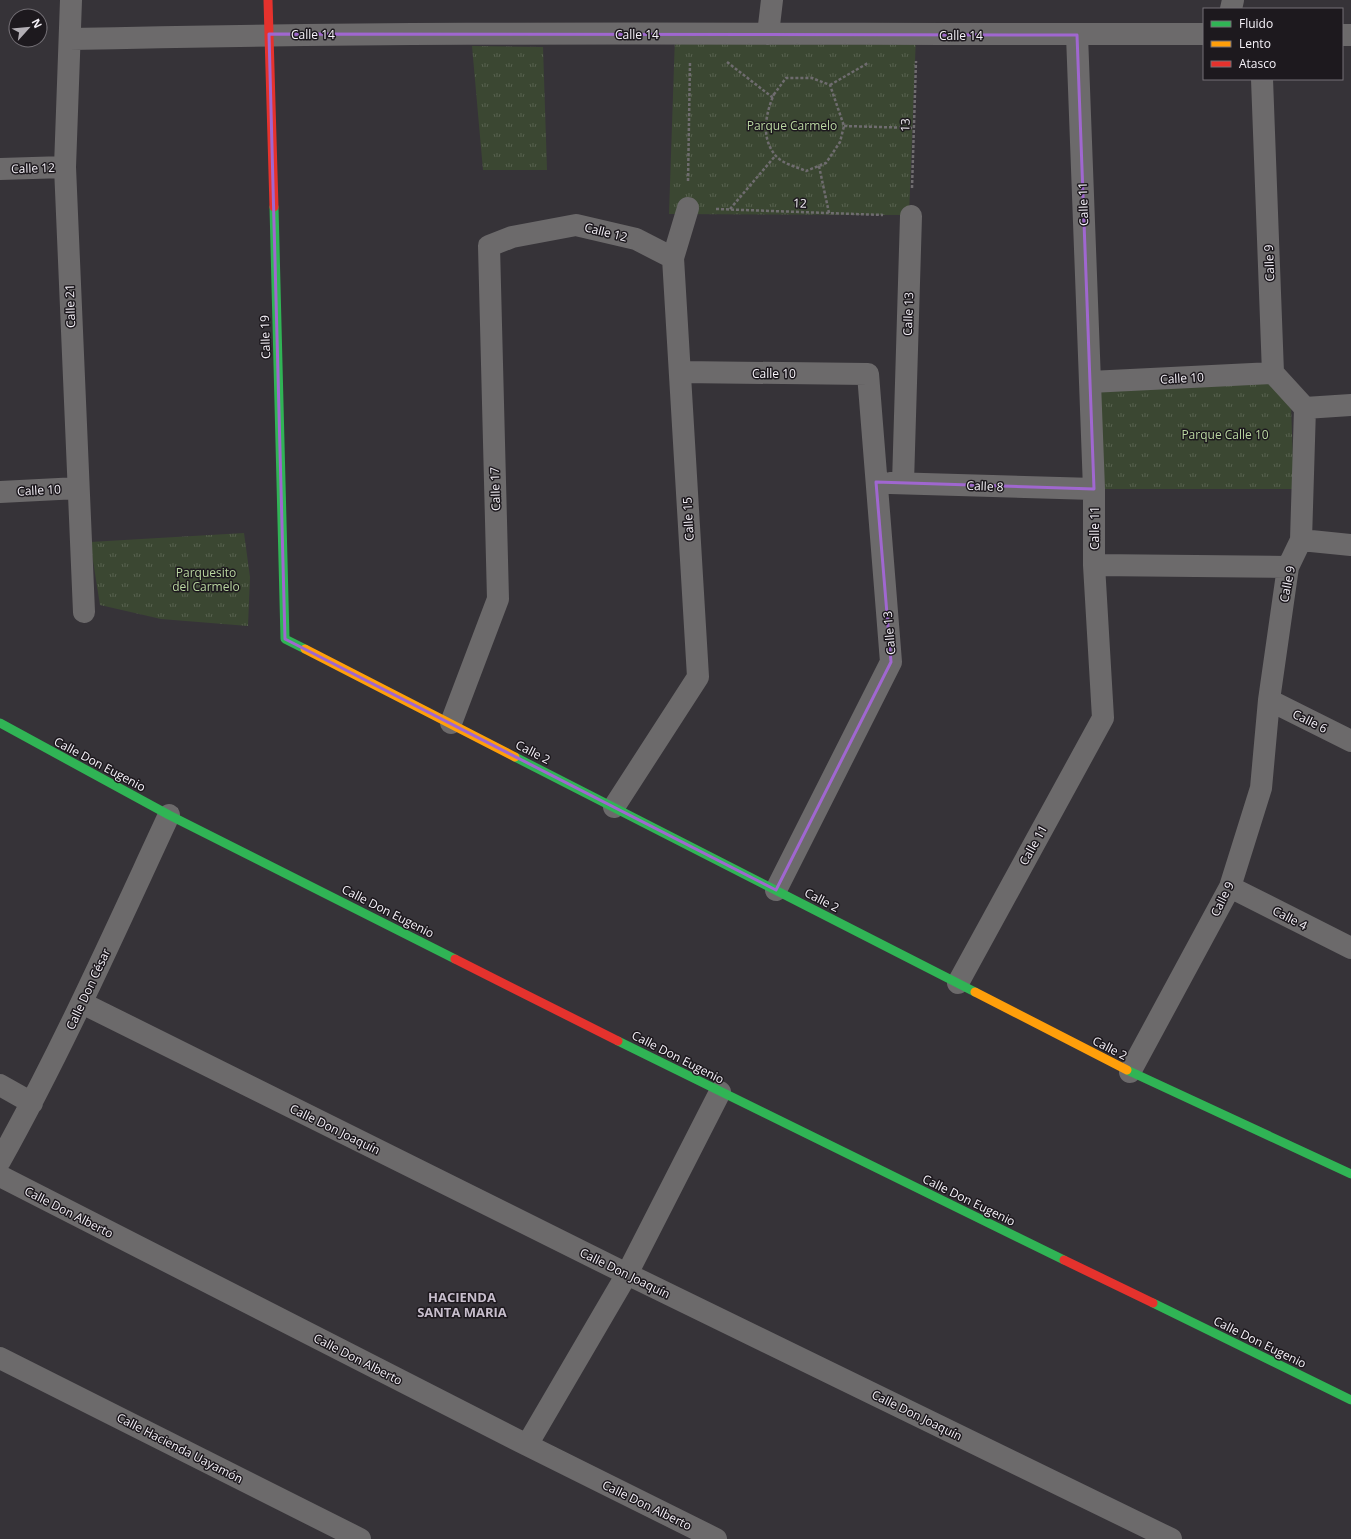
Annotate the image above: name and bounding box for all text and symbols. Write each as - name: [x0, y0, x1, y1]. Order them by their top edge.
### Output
- north arrow: [8, 8, 48, 48]
- legend: [1203, 8, 1343, 80]
- text: Fluido: [1239, 15, 1273, 32]
- text: N: [29, 16, 46, 31]
- street label: Calle 14: [291, 26, 335, 43]
- street label: Calle 14: [615, 26, 659, 43]
- street label: Calle 14: [939, 27, 983, 44]
- text: Lento: [1239, 35, 1271, 52]
- text: Atasco: [1239, 55, 1276, 72]
- park label: Parque Carmelo: [747, 117, 837, 134]
- street label: 13: [896, 118, 914, 132]
- street label: Calle 12: [11, 159, 55, 177]
- street label: Calle 11: [1074, 182, 1092, 226]
- street label: 12: [793, 194, 807, 212]
- street label: Calle 12: [583, 218, 629, 246]
- street label: Calle 9: [1260, 244, 1278, 282]
- street label: Calle 21: [61, 284, 79, 328]
- street label: Calle 13: [899, 292, 917, 336]
- street label: Calle 19: [256, 315, 274, 359]
- street label: Calle 10: [752, 365, 796, 382]
- street label: Calle 10: [1160, 368, 1204, 388]
- park label: Parque Calle 10: [1181, 426, 1269, 443]
- street label: Calle 17: [486, 467, 504, 511]
- street label: Calle 8: [966, 477, 1004, 495]
- street label: Calle 10: [17, 480, 61, 500]
- street label: Calle 15: [678, 497, 698, 541]
- street label: Calle 11: [1086, 506, 1103, 550]
- park label: Parquesito del Carmelo: [172, 564, 240, 595]
- street label: Calle 9: [1275, 564, 1299, 604]
- street label: Calle 13: [879, 610, 899, 656]
- street label: Calle 6: [1290, 705, 1330, 737]
- street label: Calle Don Eugenio: [51, 733, 149, 795]
- street label: Calle 2: [513, 736, 553, 768]
- street label: Calle 11: [1015, 822, 1051, 868]
- street label: Calle 9: [1206, 879, 1238, 919]
- street label: Calle Don Eugenio: [339, 880, 437, 942]
- street label: Calle 2: [802, 884, 842, 916]
- street label: Calle 4: [1270, 902, 1310, 934]
- street label: Calle Don César: [62, 945, 114, 1033]
- street label: Calle Don Eugenio: [629, 1026, 727, 1088]
- street label: Calle 2: [1090, 1032, 1130, 1064]
- street label: Calle Don Joaquín: [287, 1100, 383, 1158]
- street label: Calle Don Eugenio: [920, 1170, 1018, 1230]
- street label: Calle Don Alberto: [22, 1182, 116, 1242]
- street label: Calle Don Joaquín: [577, 1244, 673, 1302]
- district label: HACIENDA SANTA MARIA: [417, 1288, 507, 1321]
- street label: Calle Don Eugenio: [1211, 1312, 1309, 1372]
- street label: Calle Don Alberto: [311, 1329, 405, 1389]
- street label: Calle Don Joaquín: [869, 1386, 965, 1444]
- street label: Calle Hacienda Uayamón: [114, 1409, 246, 1487]
- street label: Calle Don Alberto: [599, 1476, 695, 1534]

